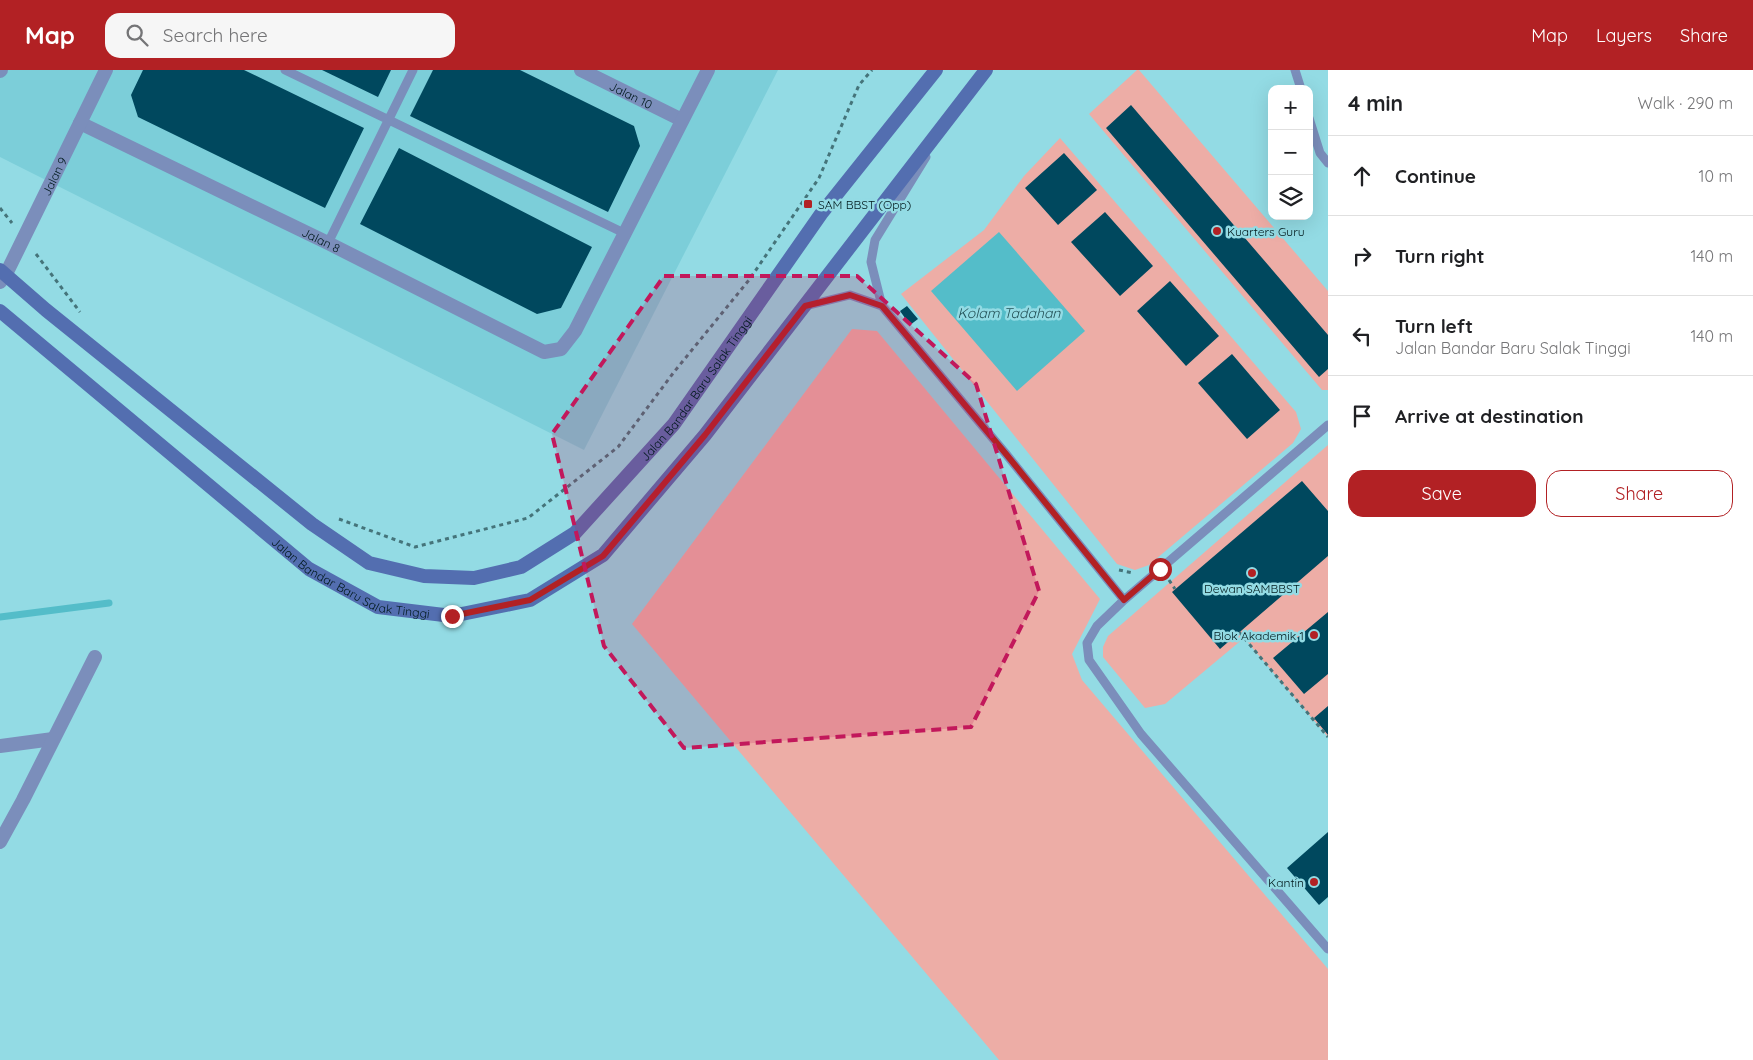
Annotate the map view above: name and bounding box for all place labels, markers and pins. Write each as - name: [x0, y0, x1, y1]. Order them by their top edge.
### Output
- place label: SAM BBST (Opp): [818, 197, 911, 212]
- marker: SAM BBST (Opp): [802, 198, 814, 210]
- place label: Kuarters Guru: [1227, 224, 1305, 239]
- marker: Kuarters Guru: [1211, 225, 1223, 237]
- marker: Dewan SAMBBST: [1246, 567, 1258, 579]
- place label: Dewan SAMBBST: [1204, 581, 1300, 596]
- place label: Blok Akademik 1: [1214, 628, 1304, 643]
- marker: Blok Akademik 1: [1308, 629, 1320, 641]
- place label: Kantin: [1268, 875, 1304, 890]
- marker: Kantin: [1308, 876, 1320, 888]

